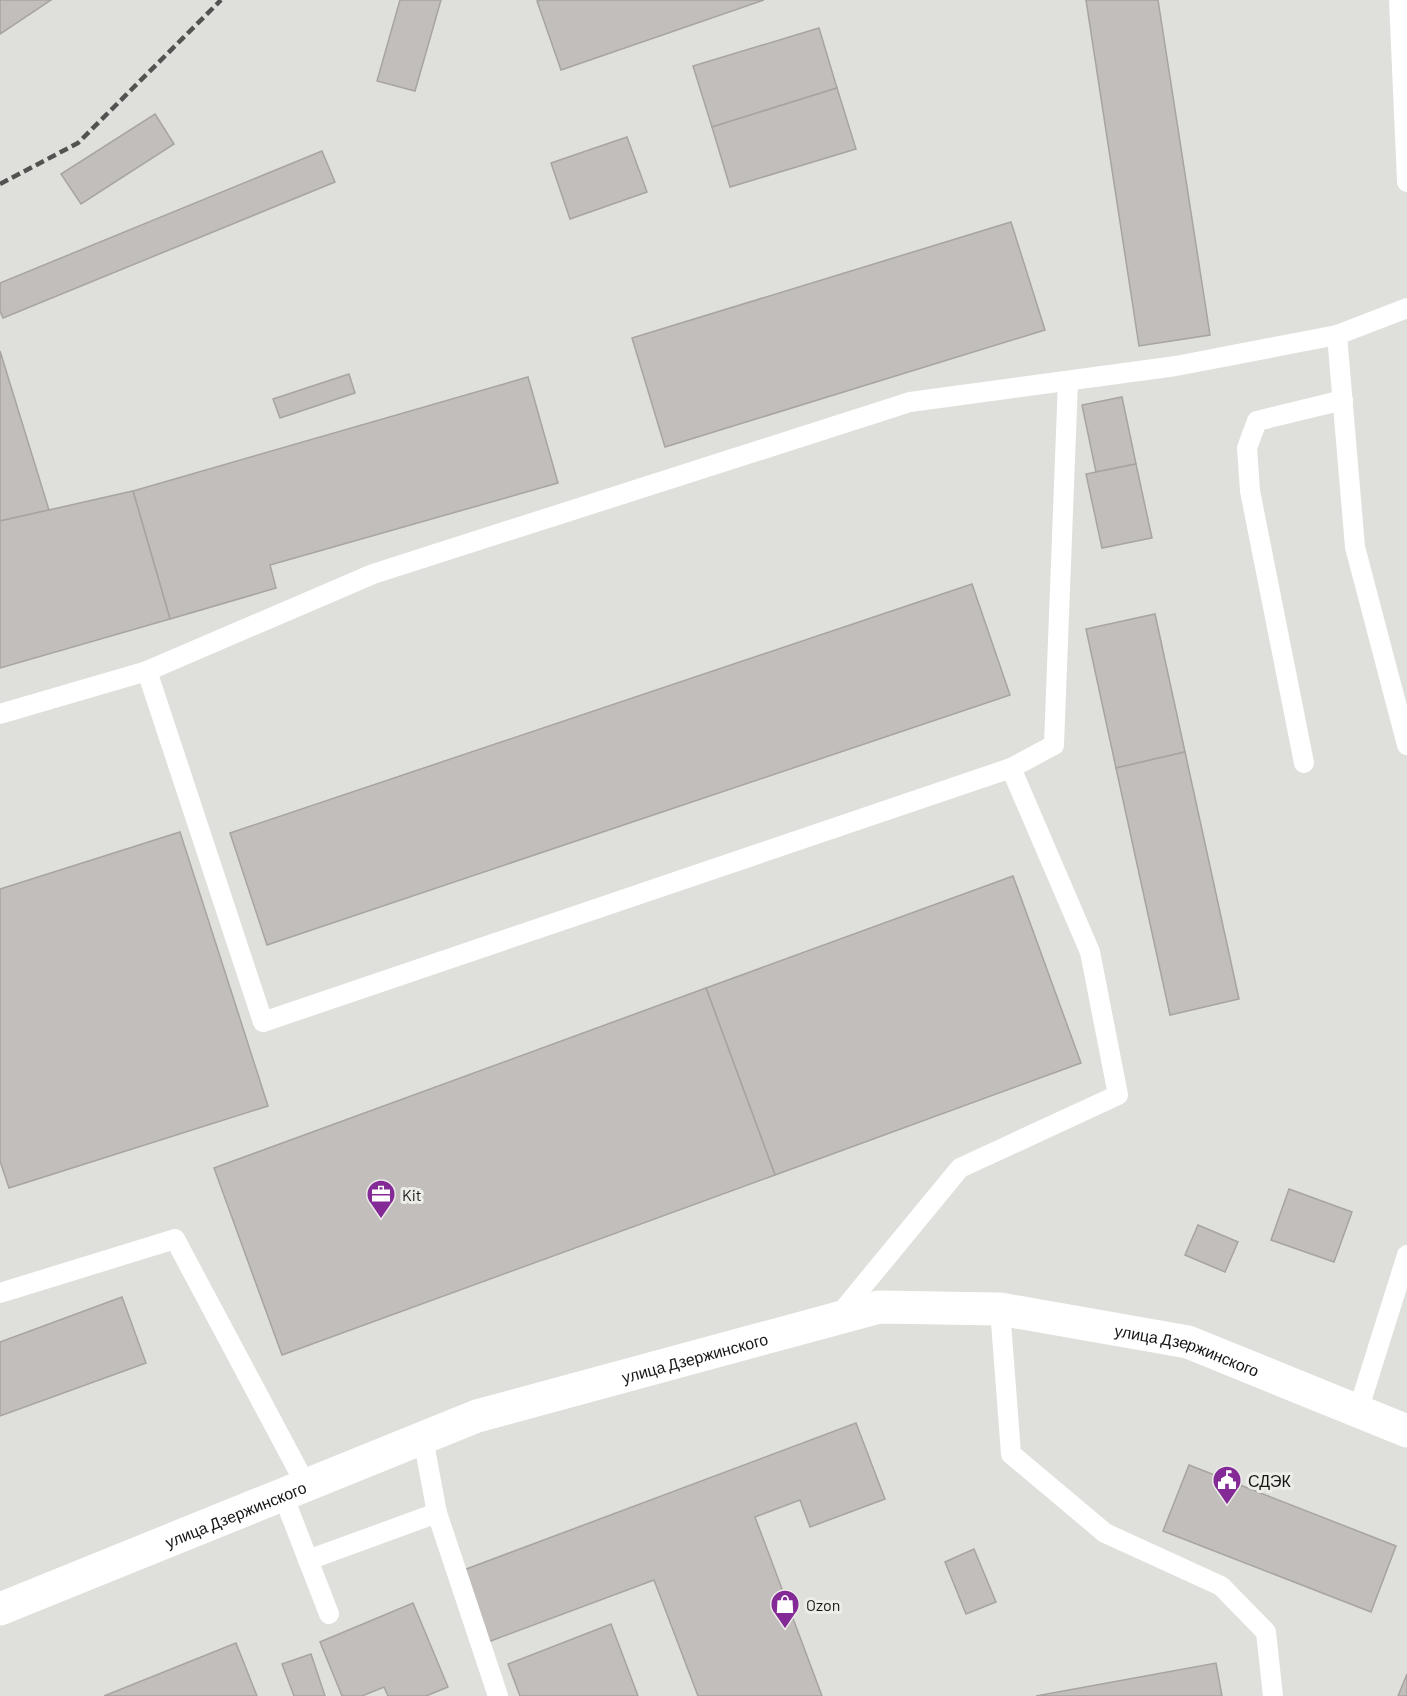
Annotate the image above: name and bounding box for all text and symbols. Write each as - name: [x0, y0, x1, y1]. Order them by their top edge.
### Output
- office icon: Kit: [365, 1178, 397, 1220]
- place label: Kit: [402, 1185, 422, 1204]
- street label: улица Дзержинского: [1113, 1320, 1262, 1380]
- street label: улица Дзержинского: [619, 1328, 770, 1386]
- public building icon: СДЭК: [1211, 1464, 1243, 1506]
- place label: СДЭК: [1248, 1471, 1292, 1490]
- street label: улица Дзержинского: [162, 1477, 309, 1551]
- shop icon: Ozon: [769, 1588, 801, 1630]
- place label: Ozon: [806, 1595, 840, 1614]

